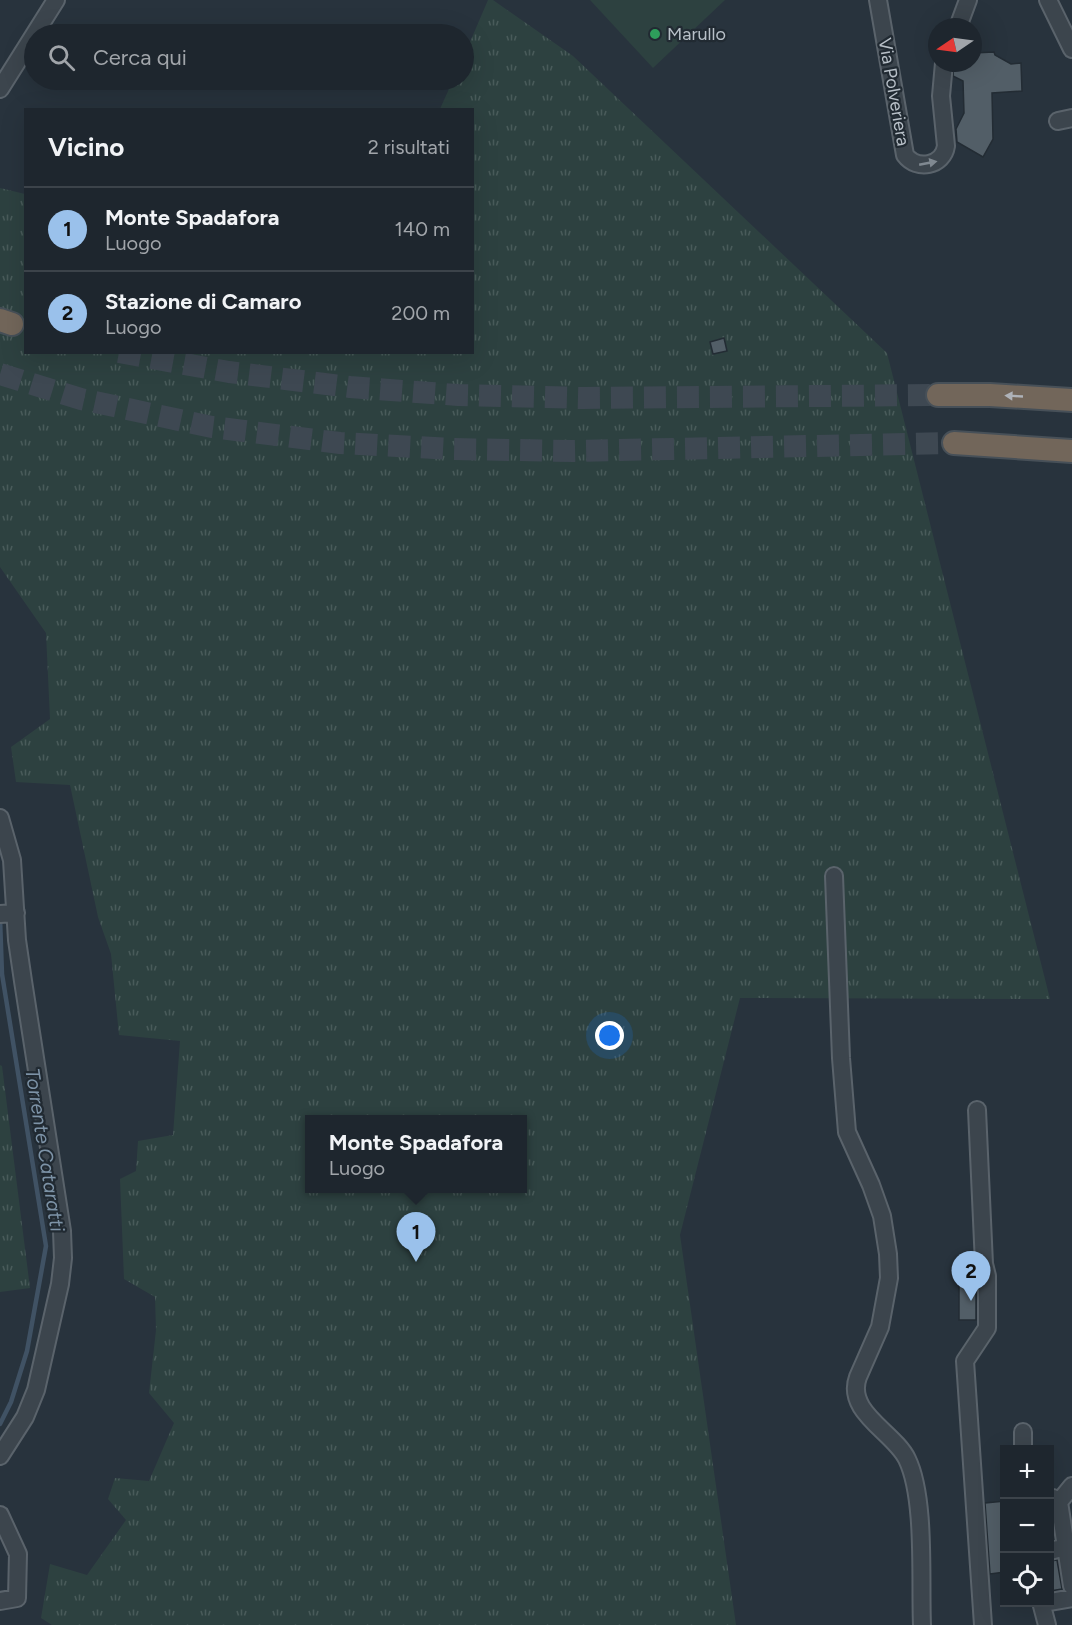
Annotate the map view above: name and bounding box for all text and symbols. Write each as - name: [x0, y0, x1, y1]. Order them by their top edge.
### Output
- north arrow: [928, 18, 982, 72]
- place label: Marullo: [667, 23, 726, 45]
- search box: [24, 24, 474, 90]
- marker: Marullo: [648, 27, 662, 41]
- street label: Via Polveriera: [874, 36, 914, 148]
- icon: search: [45, 41, 78, 74]
- text: Cerca qui: [93, 44, 187, 71]
- text: Vicino: [48, 131, 124, 163]
- text: 2 risultati: [368, 135, 450, 159]
- one-way arrow: [919, 158, 938, 167]
- text: Monte Spadafora: [105, 204, 280, 231]
- text: 1: [63, 217, 72, 241]
- text: 140 m: [395, 217, 450, 241]
- text: Luogo: [105, 231, 162, 255]
- text: Stazione di Camaro: [105, 288, 301, 315]
- text: 2: [62, 301, 73, 325]
- text: 200 m: [391, 301, 450, 325]
- text: Luogo: [105, 315, 162, 339]
- one-way arrow: [1004, 392, 1023, 401]
- your location: [595, 1021, 624, 1050]
- water label: Torrente Cataratti: [20, 1067, 70, 1234]
- popup: [305, 1115, 527, 1193]
- text: Monte Spadafora: [329, 1129, 503, 1156]
- text: Luogo: [329, 1156, 385, 1180]
- pin: 1: [396, 1212, 436, 1262]
- pin: 2: [952, 1252, 990, 1301]
- map controls: [1000, 1445, 1054, 1607]
- button: +: [1000, 1445, 1054, 1499]
- button: −: [1000, 1499, 1054, 1553]
- button: locate: [1000, 1553, 1054, 1607]

